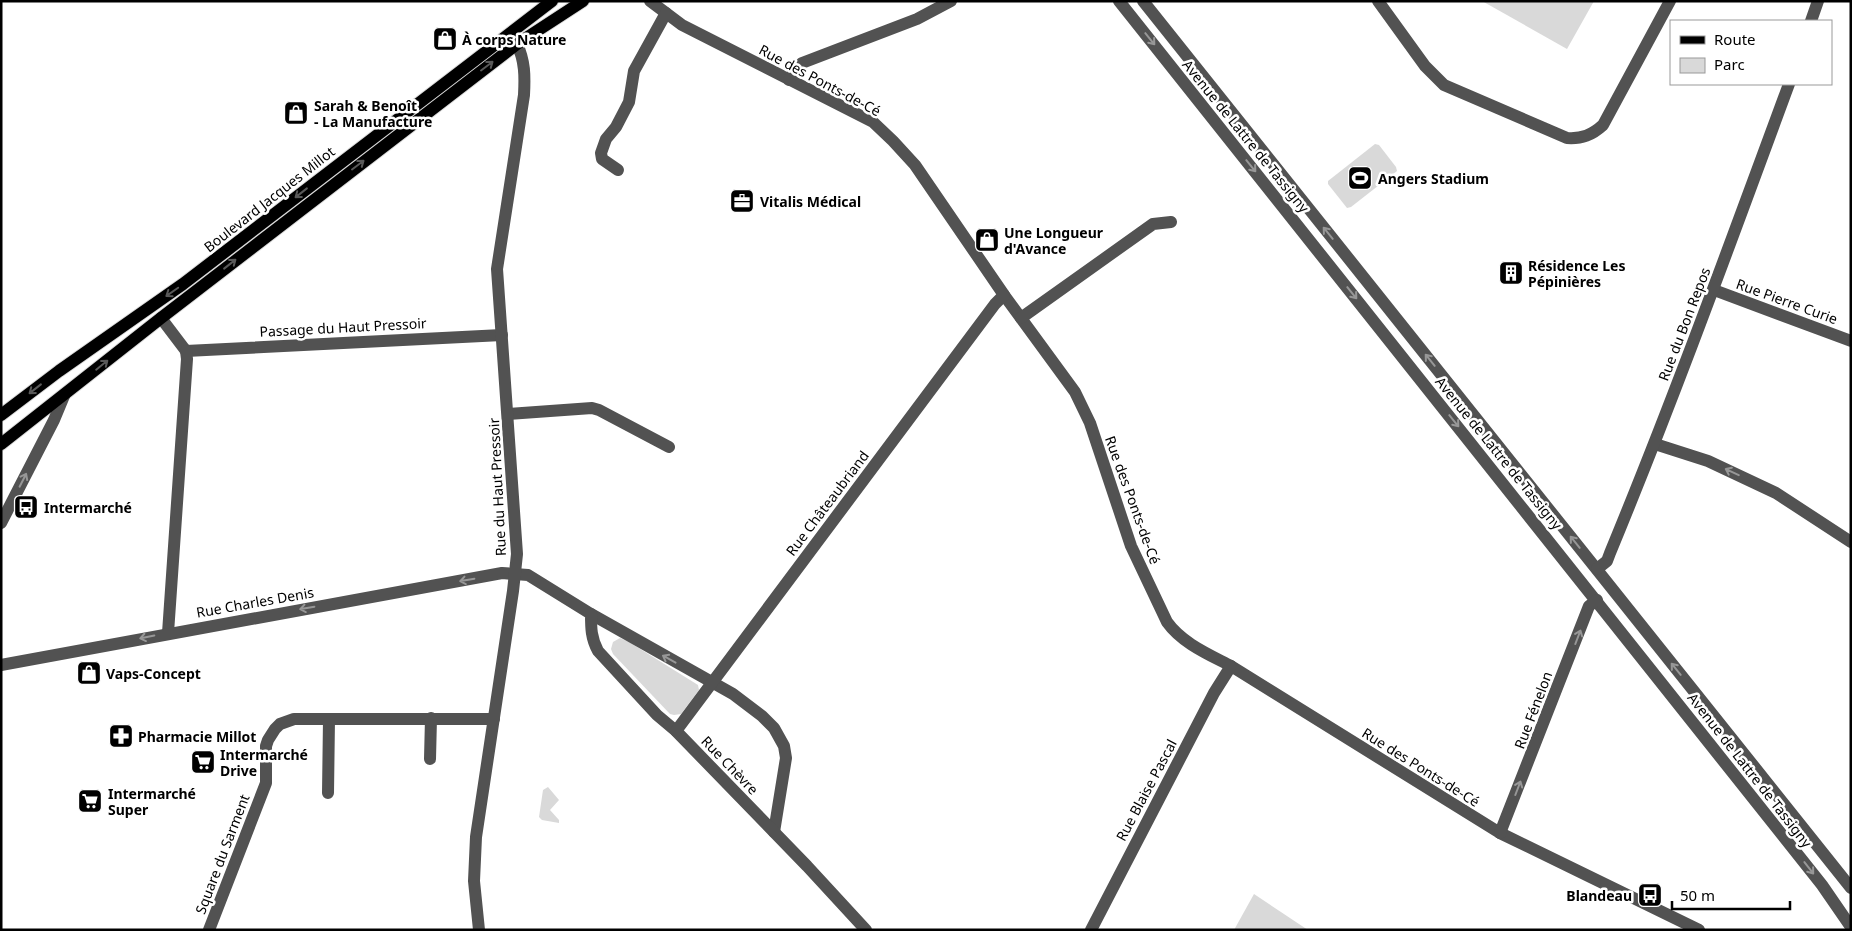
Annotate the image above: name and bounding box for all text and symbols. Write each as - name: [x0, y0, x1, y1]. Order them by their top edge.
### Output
- legend: [1670, 20, 1832, 85]
- shop icon: À corps Nature: [432, 26, 458, 52]
- text: Route: [1714, 29, 1756, 49]
- place label: À corps Nature: [462, 30, 566, 49]
- one-way arrow: [1144, 33, 1155, 46]
- street label: Rue des Ponts-de-Cé: [756, 40, 884, 120]
- text: Parc: [1714, 54, 1745, 74]
- street label: Avenue de Lattre de Tassigny: [1178, 56, 1314, 217]
- one-way arrow: [480, 61, 493, 72]
- place label: Sarah & Benoît - La Manufacture: [314, 96, 432, 131]
- shop icon: Sarah & Benoît - La Manufacture: [283, 100, 309, 126]
- street label: Boulevard Jacques Millot: [200, 142, 338, 256]
- one-way arrow: [351, 160, 365, 170]
- one-way arrow: [1245, 160, 1256, 173]
- sports icon: Angers Stadium: [1347, 165, 1373, 191]
- place label: Angers Stadium: [1378, 169, 1489, 188]
- one-way arrow: [294, 188, 308, 198]
- office icon: Vitalis Médical: [729, 188, 755, 214]
- place label: Vitalis Médical: [760, 192, 861, 211]
- place label: Une Longueur d'Avance: [1004, 223, 1104, 258]
- shop icon: Une Longueur d'Avance: [974, 227, 1000, 253]
- one-way arrow: [1323, 227, 1334, 240]
- place label: Résidence Les Pépinières: [1528, 256, 1626, 291]
- one-way arrow: [223, 259, 236, 270]
- building icon: Résidence Les Pépinières: [1498, 260, 1524, 286]
- street label: Rue du Bon Repos: [1654, 264, 1714, 383]
- street label: Rue Pierre Curie: [1734, 274, 1840, 328]
- one-way arrow: [165, 287, 179, 297]
- one-way arrow: [1347, 287, 1358, 300]
- street label: Passage du Haut Pressoir: [259, 313, 427, 341]
- one-way arrow: [1424, 354, 1435, 367]
- one-way arrow: [95, 360, 108, 371]
- street label: Avenue de Lattre de Tassigny: [1431, 373, 1567, 534]
- one-way arrow: [28, 384, 42, 394]
- one-way arrow: [1448, 414, 1459, 427]
- street label: Rue du Haut Pressoir: [484, 417, 510, 557]
- street label: Rue des Ponts-de-Cé: [1101, 433, 1165, 567]
- street label: Rue Châteaubriand: [781, 447, 873, 559]
- one-way arrow: [1725, 467, 1740, 477]
- one-way arrow: [19, 472, 29, 487]
- bus stop icon: Intermarché: [13, 494, 39, 520]
- place label: Intermarché: [44, 498, 132, 517]
- one-way arrow: [1569, 536, 1580, 549]
- one-way arrow: [459, 575, 475, 585]
- street label: Rue Charles Denis: [195, 582, 316, 622]
- one-way arrow: [299, 603, 315, 613]
- one-way arrow: [1573, 630, 1583, 645]
- one-way arrow: [140, 633, 156, 643]
- one-way arrow: [662, 653, 677, 663]
- shop icon: Vaps-Concept: [76, 660, 102, 686]
- one-way arrow: [1670, 663, 1681, 676]
- place label: Vaps-Concept: [106, 664, 201, 683]
- street label: Rue Fénelon: [1510, 669, 1556, 751]
- street label: Avenue de Lattre de Tassigny: [1684, 689, 1817, 852]
- pharmacy icon: Pharmacie Millot: [108, 723, 134, 749]
- street label: Rue des Ponts-de-Cé: [1359, 723, 1484, 811]
- place label: Pharmacie Millot: [138, 727, 256, 746]
- street label: Rue Chèvre: [697, 732, 763, 798]
- street label: Rue Blaise Pascal: [1111, 736, 1181, 844]
- place label: Intermarché Drive: [220, 745, 308, 780]
- supermarket icon: Intermarché Drive: [190, 749, 216, 775]
- one-way arrow: [1514, 781, 1523, 796]
- place label: Intermarché Super: [108, 784, 196, 819]
- supermarket icon: Intermarché Super: [77, 788, 103, 814]
- street label: Square du Sarment: [190, 791, 254, 917]
- one-way arrow: [1803, 861, 1814, 874]
- scale bar: [1672, 878, 1790, 910]
- bus stop icon: Blandeau: [1637, 882, 1663, 908]
- text: 50 m: [1680, 885, 1715, 905]
- place label: Blandeau: [1566, 886, 1632, 905]

